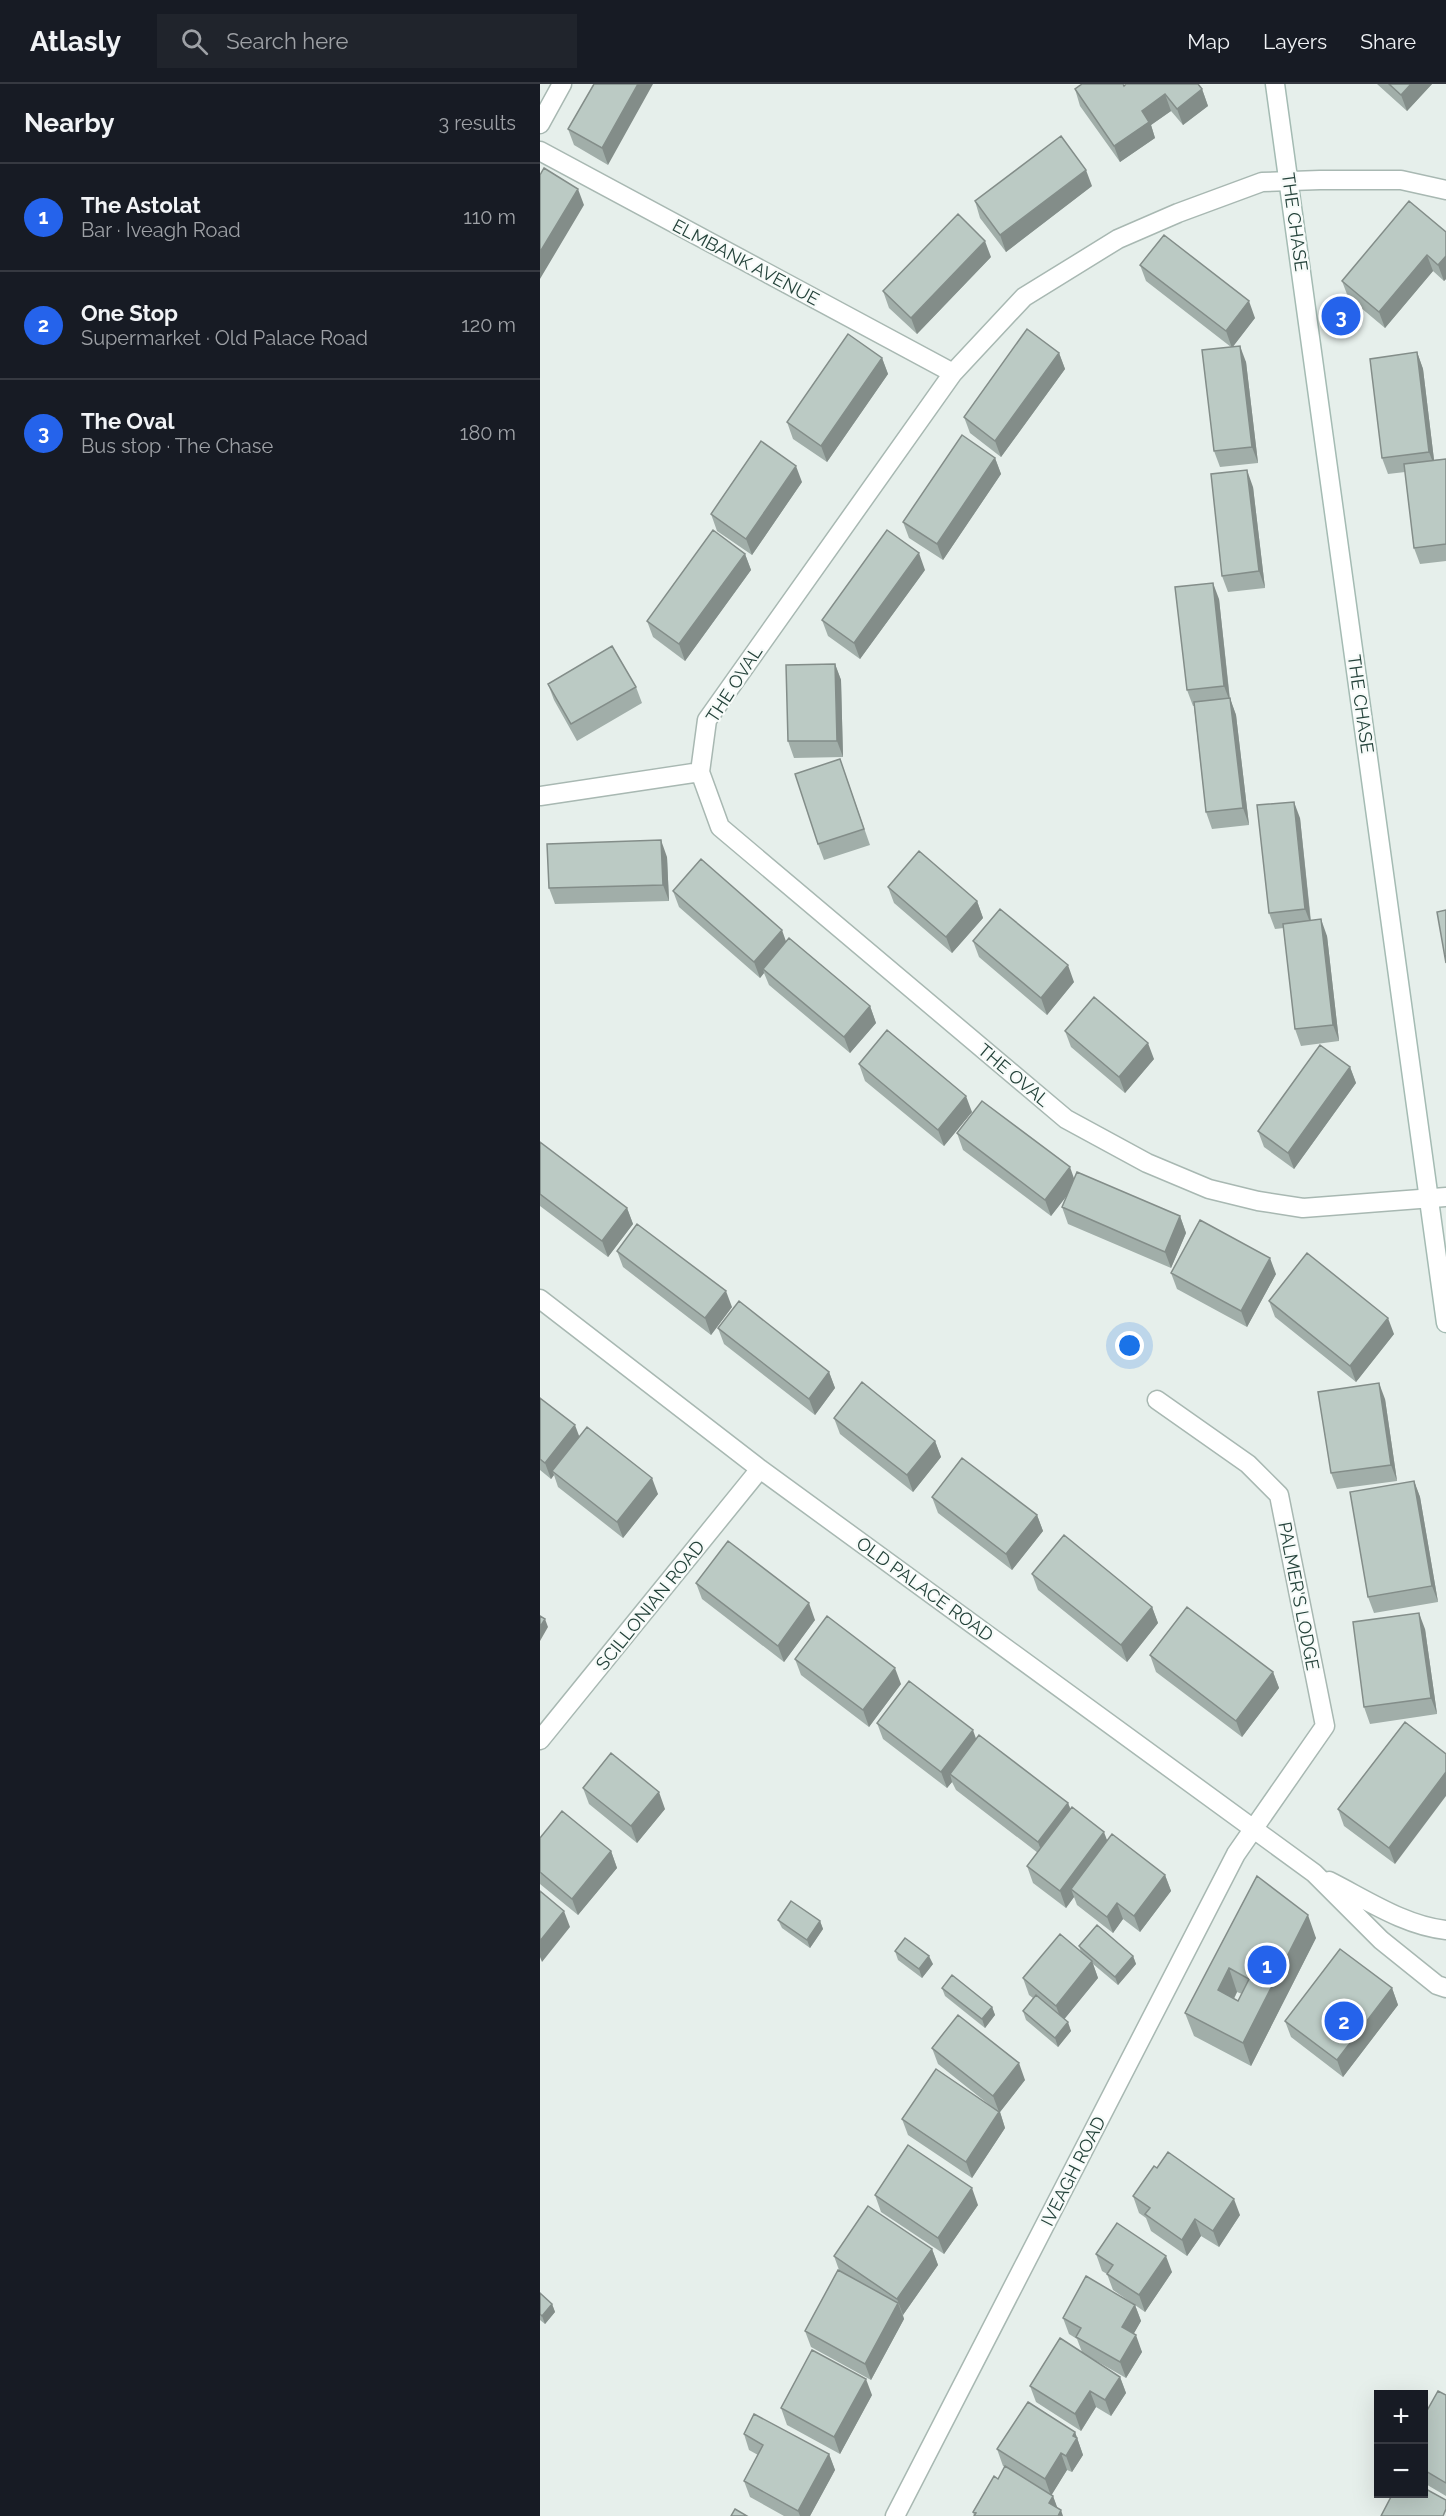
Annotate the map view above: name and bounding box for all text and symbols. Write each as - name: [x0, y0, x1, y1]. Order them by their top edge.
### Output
- search box: [157, 14, 577, 68]
- text: Atlasly: [30, 25, 121, 58]
- icon: search: [178, 25, 211, 58]
- text: Search here: [226, 28, 348, 54]
- text: Map: [1187, 29, 1230, 54]
- text: Layers: [1263, 29, 1327, 54]
- text: Share: [1360, 29, 1416, 54]
- text: Nearby: [24, 108, 114, 138]
- text: 3 results: [438, 111, 516, 135]
- street label: THE CHASE: [1278, 171, 1312, 273]
- text: The Astolat: [81, 192, 201, 218]
- text: 1: [39, 205, 48, 229]
- text: 110 m: [463, 205, 516, 229]
- street label: ELMBANK AVENUE: [669, 214, 823, 310]
- text: Bar · Iveagh Road: [81, 218, 241, 242]
- pin: 3: [1322, 294, 1360, 338]
- text: One Stop: [81, 300, 178, 326]
- text: 2: [38, 313, 49, 337]
- text: 120 m: [461, 313, 516, 337]
- text: Supermarket · Old Palace Road: [81, 326, 368, 350]
- text: The Oval: [81, 408, 174, 434]
- text: 3: [38, 421, 49, 445]
- text: 180 m: [460, 421, 516, 445]
- text: Bus stop · The Chase: [81, 434, 273, 458]
- street label: THE OVAL: [702, 642, 767, 726]
- street label: THE CHASE: [1344, 653, 1378, 755]
- street label: THE OVAL: [974, 1039, 1054, 1111]
- your location: [1115, 1331, 1144, 1360]
- street label: PALMER'S LODGE: [1274, 1520, 1324, 1672]
- street label: OLD PALACE ROAD: [853, 1532, 998, 1646]
- street label: SCILLONIAN ROAD: [591, 1536, 709, 1674]
- pin: 1: [1248, 1942, 1286, 1988]
- pin: 2: [1324, 1998, 1364, 2044]
- street label: IVEAGH ROAD: [1036, 2113, 1110, 2229]
- map controls: [1374, 2390, 1428, 2498]
- button: +: [1374, 2390, 1428, 2444]
- button: −: [1374, 2444, 1428, 2498]

